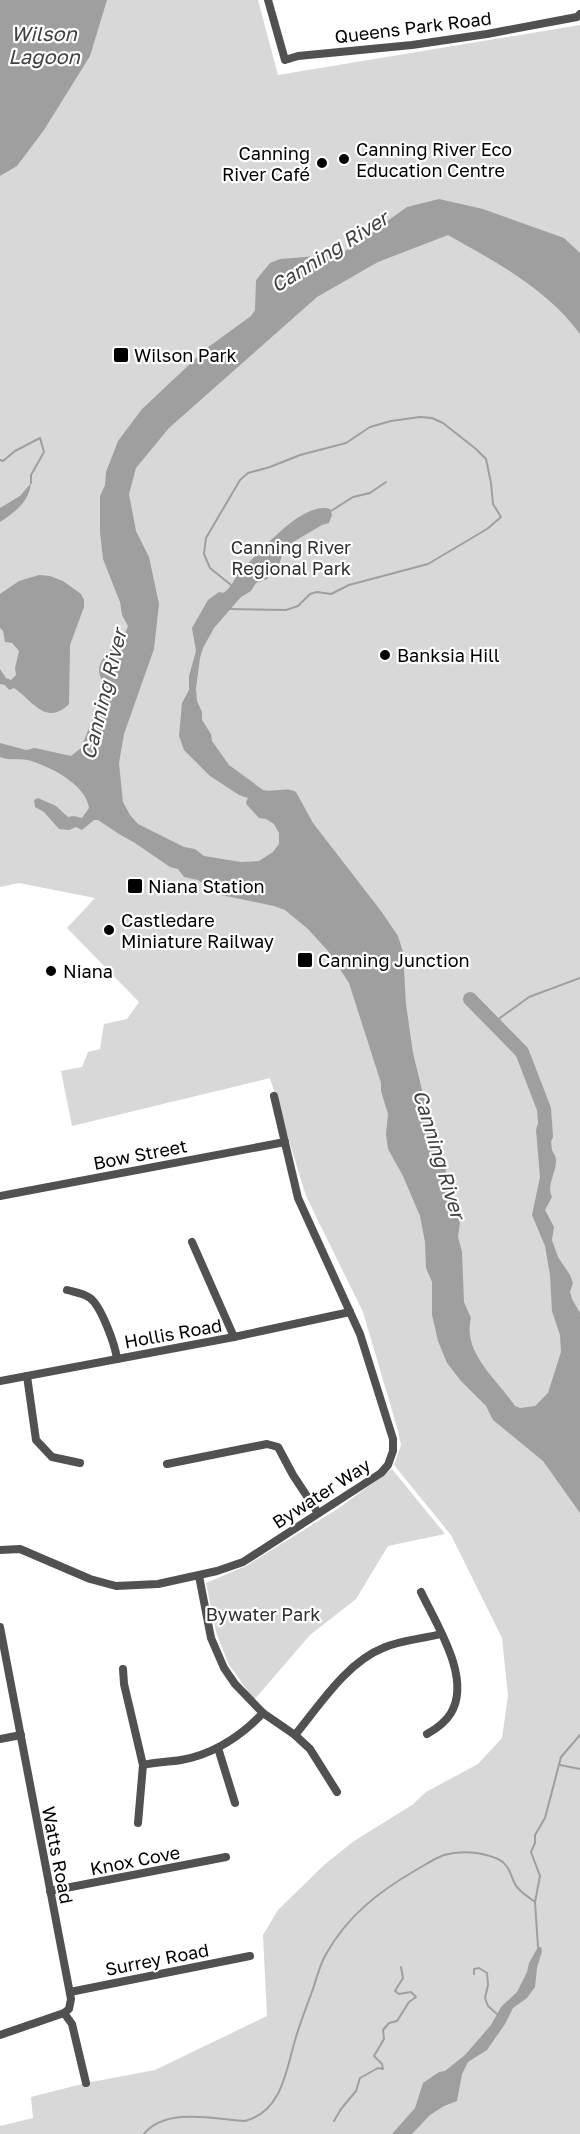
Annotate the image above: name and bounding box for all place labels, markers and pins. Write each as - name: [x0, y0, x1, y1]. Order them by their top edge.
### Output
- place label: Canning River Eco Education Centre: [356, 138, 512, 181]
- place label: Canning River Café: [222, 142, 310, 185]
- marker: Canning River Eco Education Centre: [337, 152, 351, 166]
- marker: Canning River Café: [315, 156, 329, 170]
- place label: Wilson Park: [134, 344, 237, 366]
- marker: Wilson Park: [112, 346, 130, 364]
- place label: Banksia Hill: [397, 644, 500, 666]
- marker: Banksia Hill: [378, 648, 392, 662]
- place label: Niana Station: [148, 875, 265, 897]
- marker: Niana Station: [126, 877, 144, 895]
- place label: Castledare Miniature Railway: [121, 909, 274, 952]
- marker: Castledare Miniature Railway: [102, 923, 116, 937]
- place label: Canning Junction: [318, 949, 470, 971]
- marker: Canning Junction: [296, 951, 314, 969]
- place label: Niana: [63, 960, 113, 982]
- marker: Niana: [44, 964, 58, 978]

